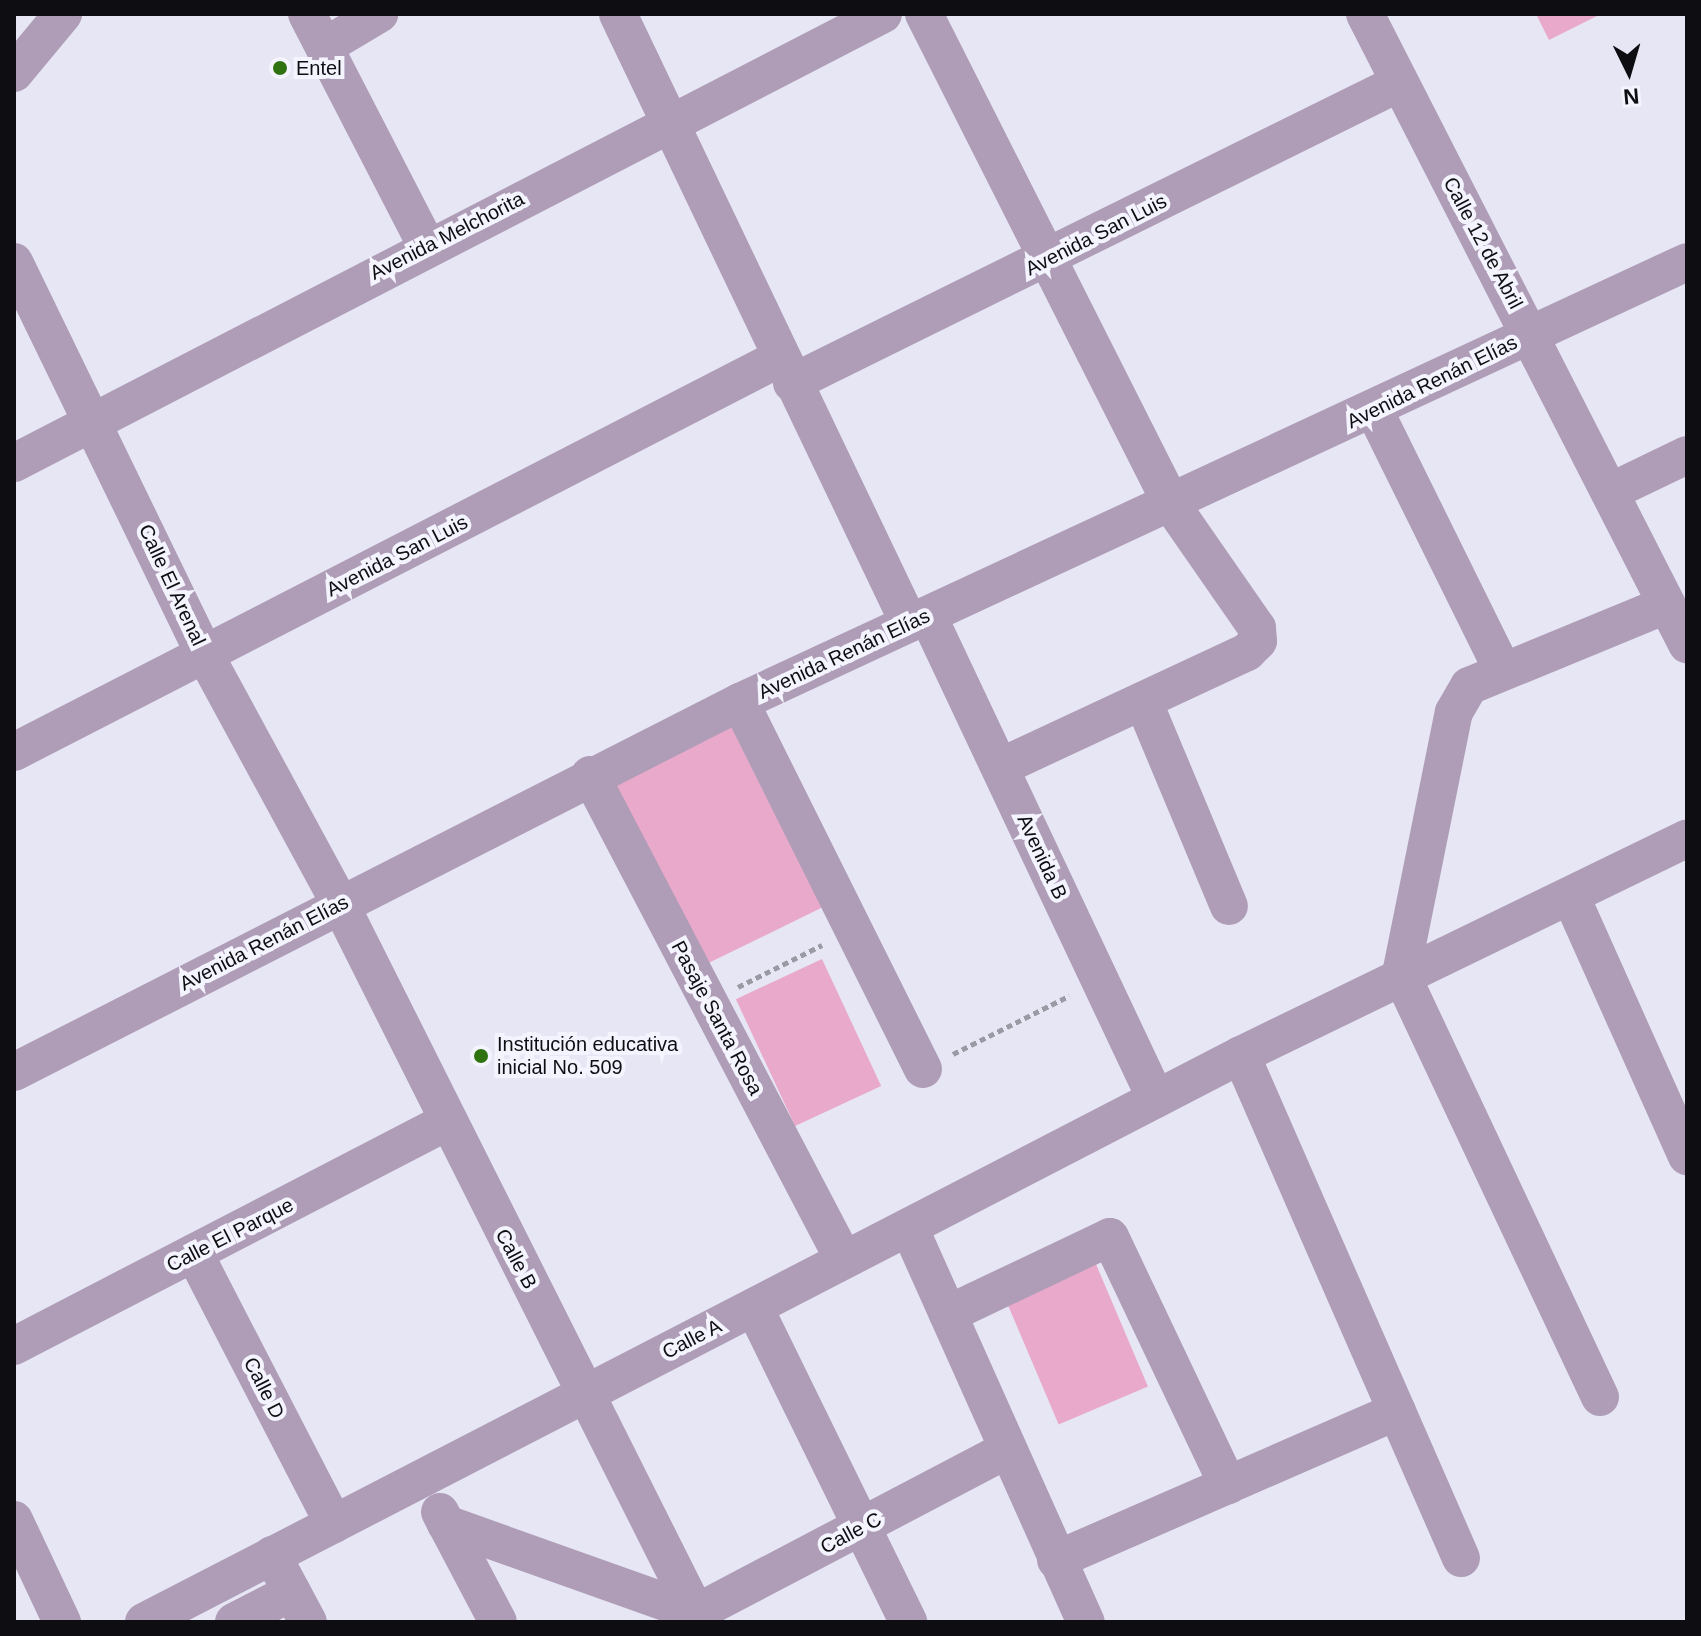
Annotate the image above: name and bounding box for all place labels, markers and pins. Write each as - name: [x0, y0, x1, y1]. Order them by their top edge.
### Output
- place label: Entel: [296, 56, 342, 80]
- marker: Entel: [271, 59, 289, 77]
- place label: Institución educativa inicial No. 509: [497, 1032, 678, 1079]
- marker: Institución educativa inicial No. 509: [472, 1047, 490, 1065]

